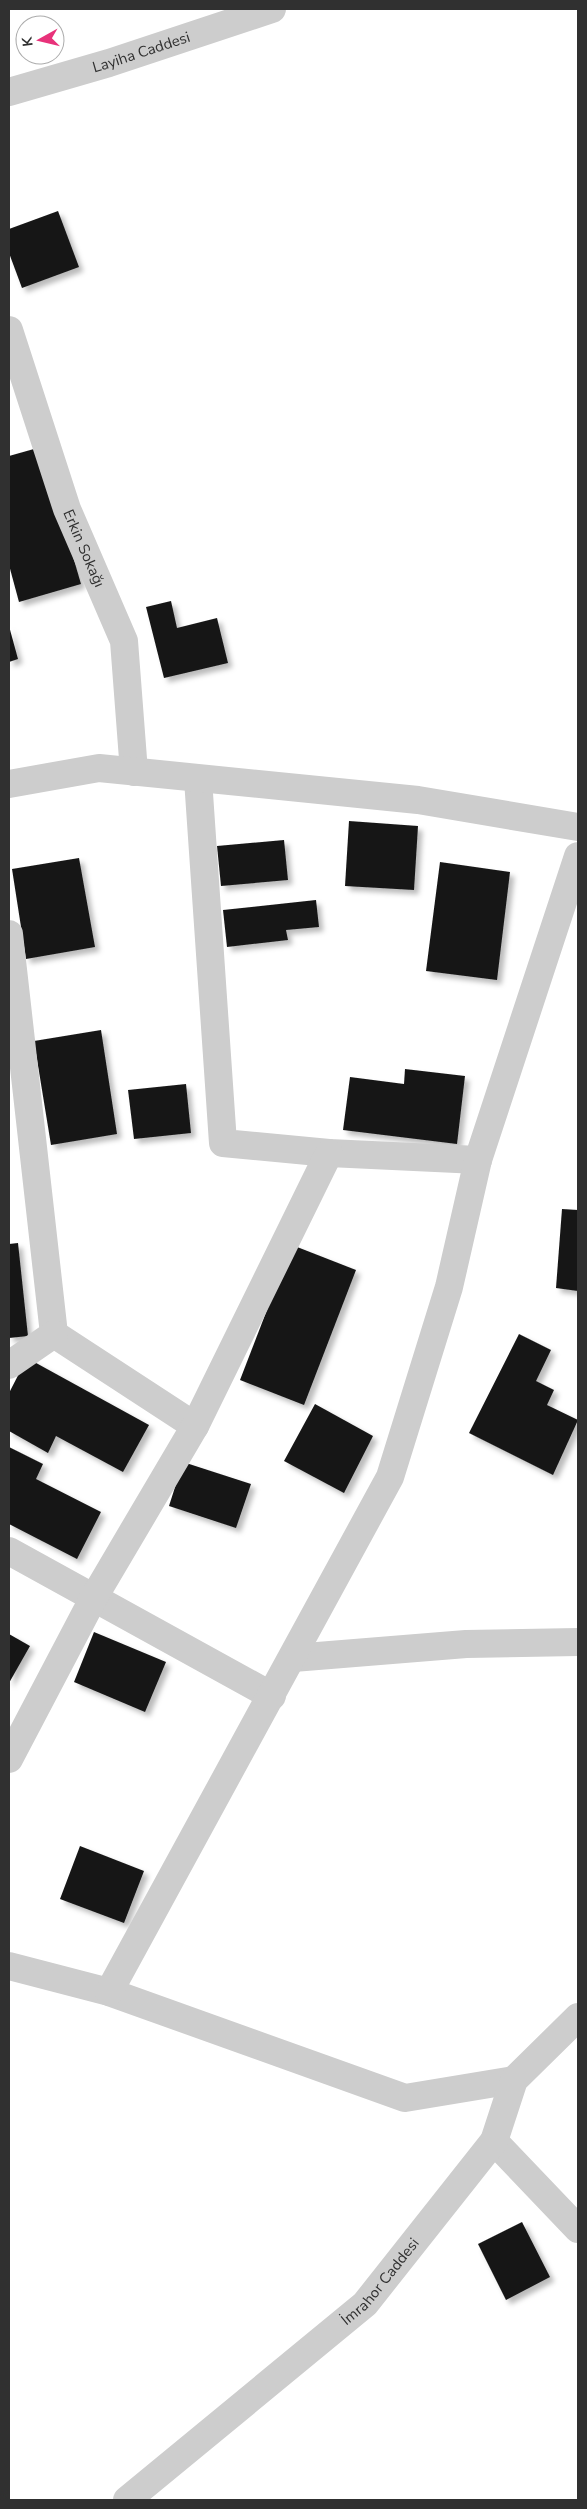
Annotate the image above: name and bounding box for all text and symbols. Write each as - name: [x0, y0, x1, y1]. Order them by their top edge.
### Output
- north arrow: [15, 15, 65, 65]
- street label: Layiha Caddesi: [90, 27, 193, 77]
- text: K: [17, 35, 38, 48]
- street label: Erkin Sokağı: [58, 506, 110, 590]
- street label: İmrahor Caddesi: [337, 2234, 424, 2330]

